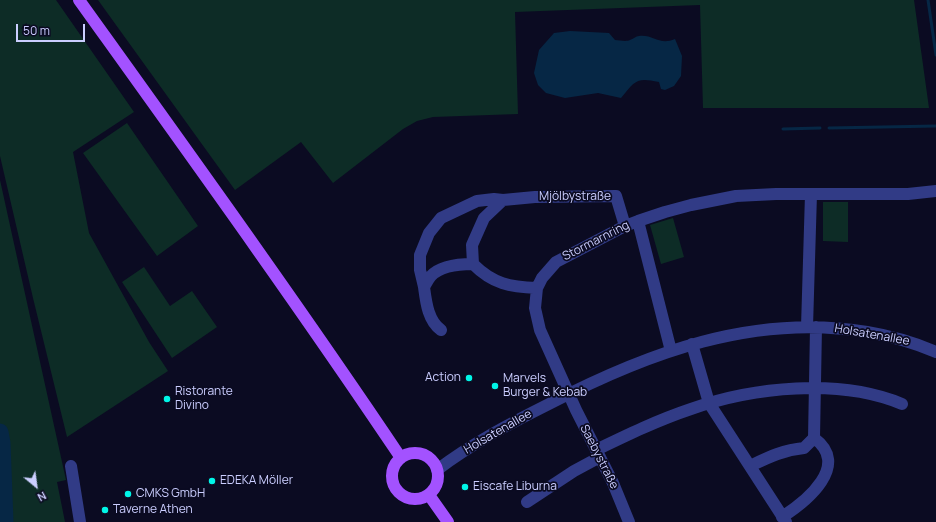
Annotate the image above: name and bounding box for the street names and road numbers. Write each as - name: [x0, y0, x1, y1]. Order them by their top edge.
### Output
- street label: Mjölbystraße: [539, 190, 611, 204]
- street label: Stormarnring: [560, 218, 632, 264]
- street label: Holsatenallee: [833, 321, 911, 349]
- street label: Holsatenallee: [462, 407, 534, 457]
- street label: Saebystraße: [577, 422, 621, 492]

